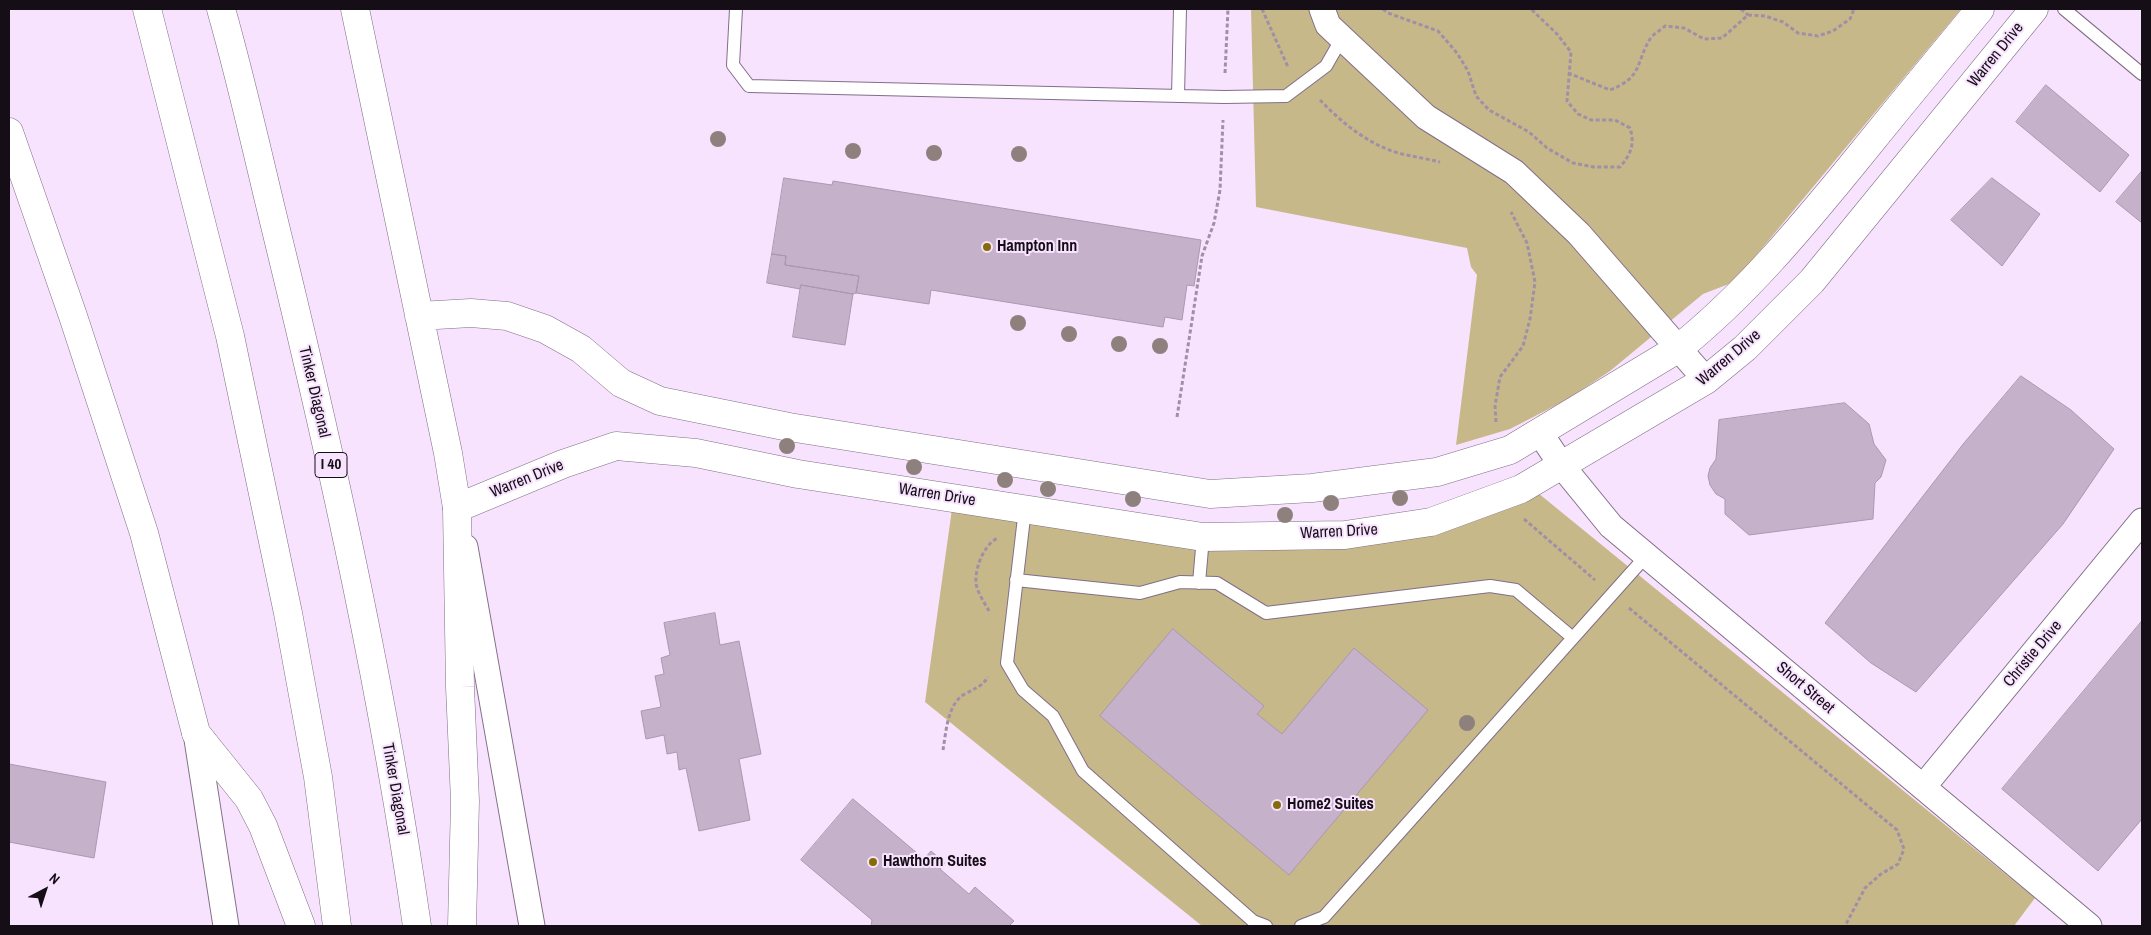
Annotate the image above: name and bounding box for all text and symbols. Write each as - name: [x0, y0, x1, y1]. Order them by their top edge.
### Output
- street label: Warren Drive: [1964, 19, 2028, 91]
- place label: Hampton Inn: [997, 237, 1077, 257]
- marker: Hampton Inn: [981, 241, 993, 253]
- street label: Warren Drive: [1693, 326, 1765, 390]
- street label: Tinker Diagonal: [294, 345, 334, 439]
- road number: I 40: [315, 452, 347, 478]
- street label: Warren Drive: [487, 456, 567, 502]
- street label: Warren Drive: [897, 479, 977, 511]
- street label: Warren Drive: [1300, 520, 1378, 544]
- street label: Christie Drive: [2000, 617, 2066, 691]
- street label: Short Street: [1772, 658, 1838, 718]
- street label: Tinker Diagonal: [377, 742, 413, 836]
- place label: Home2 Suites: [1287, 795, 1374, 815]
- marker: Home2 Suites: [1271, 799, 1283, 811]
- place label: Hawthorn Suites: [883, 852, 987, 872]
- marker: Hawthorn Suites: [867, 856, 879, 868]
- north arrow: [20, 865, 70, 915]
- text: N: [46, 869, 64, 888]

